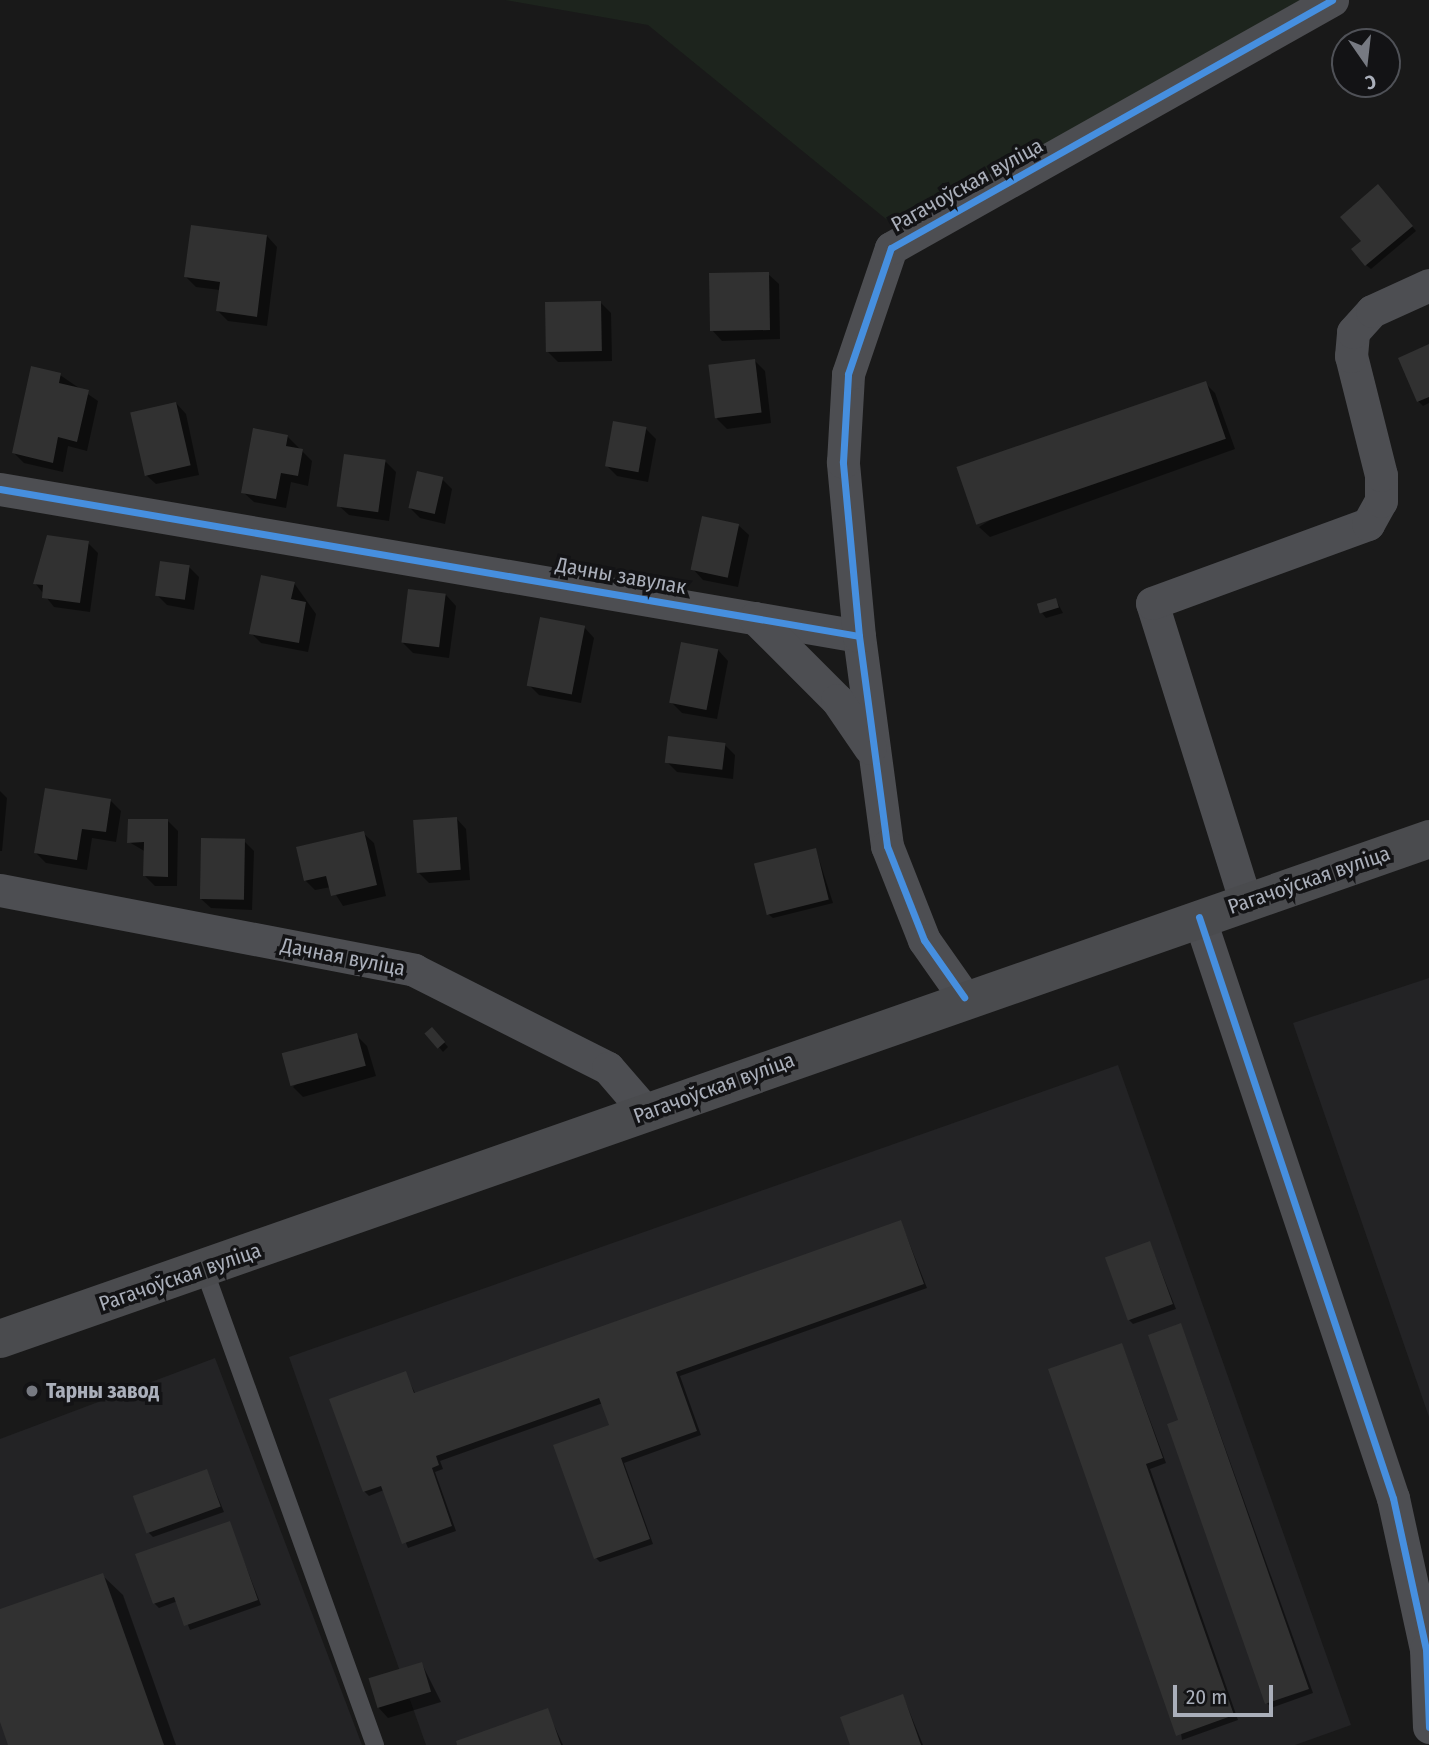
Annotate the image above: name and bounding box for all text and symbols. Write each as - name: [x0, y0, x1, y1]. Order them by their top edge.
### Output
- north arrow: [1331, 28, 1401, 98]
- text: С: [1363, 70, 1378, 94]
- street label: Рагачоўская вуліца: [887, 133, 1047, 237]
- street label: Дачны завулак: [554, 552, 688, 600]
- street label: Рагачоўская вуліца: [1225, 840, 1393, 920]
- street label: Дачная вуліца: [279, 933, 407, 981]
- street label: Рагачоўская вуліца: [630, 1047, 798, 1129]
- street label: Рагачоўская вуліца: [96, 1237, 264, 1317]
- place label: Тарны завод: [46, 1378, 159, 1404]
- marker: Тарны завод: [24, 1383, 40, 1399]
- scale bar: [1177, 1672, 1277, 1716]
- text: 20 m: [1186, 1684, 1227, 1710]

